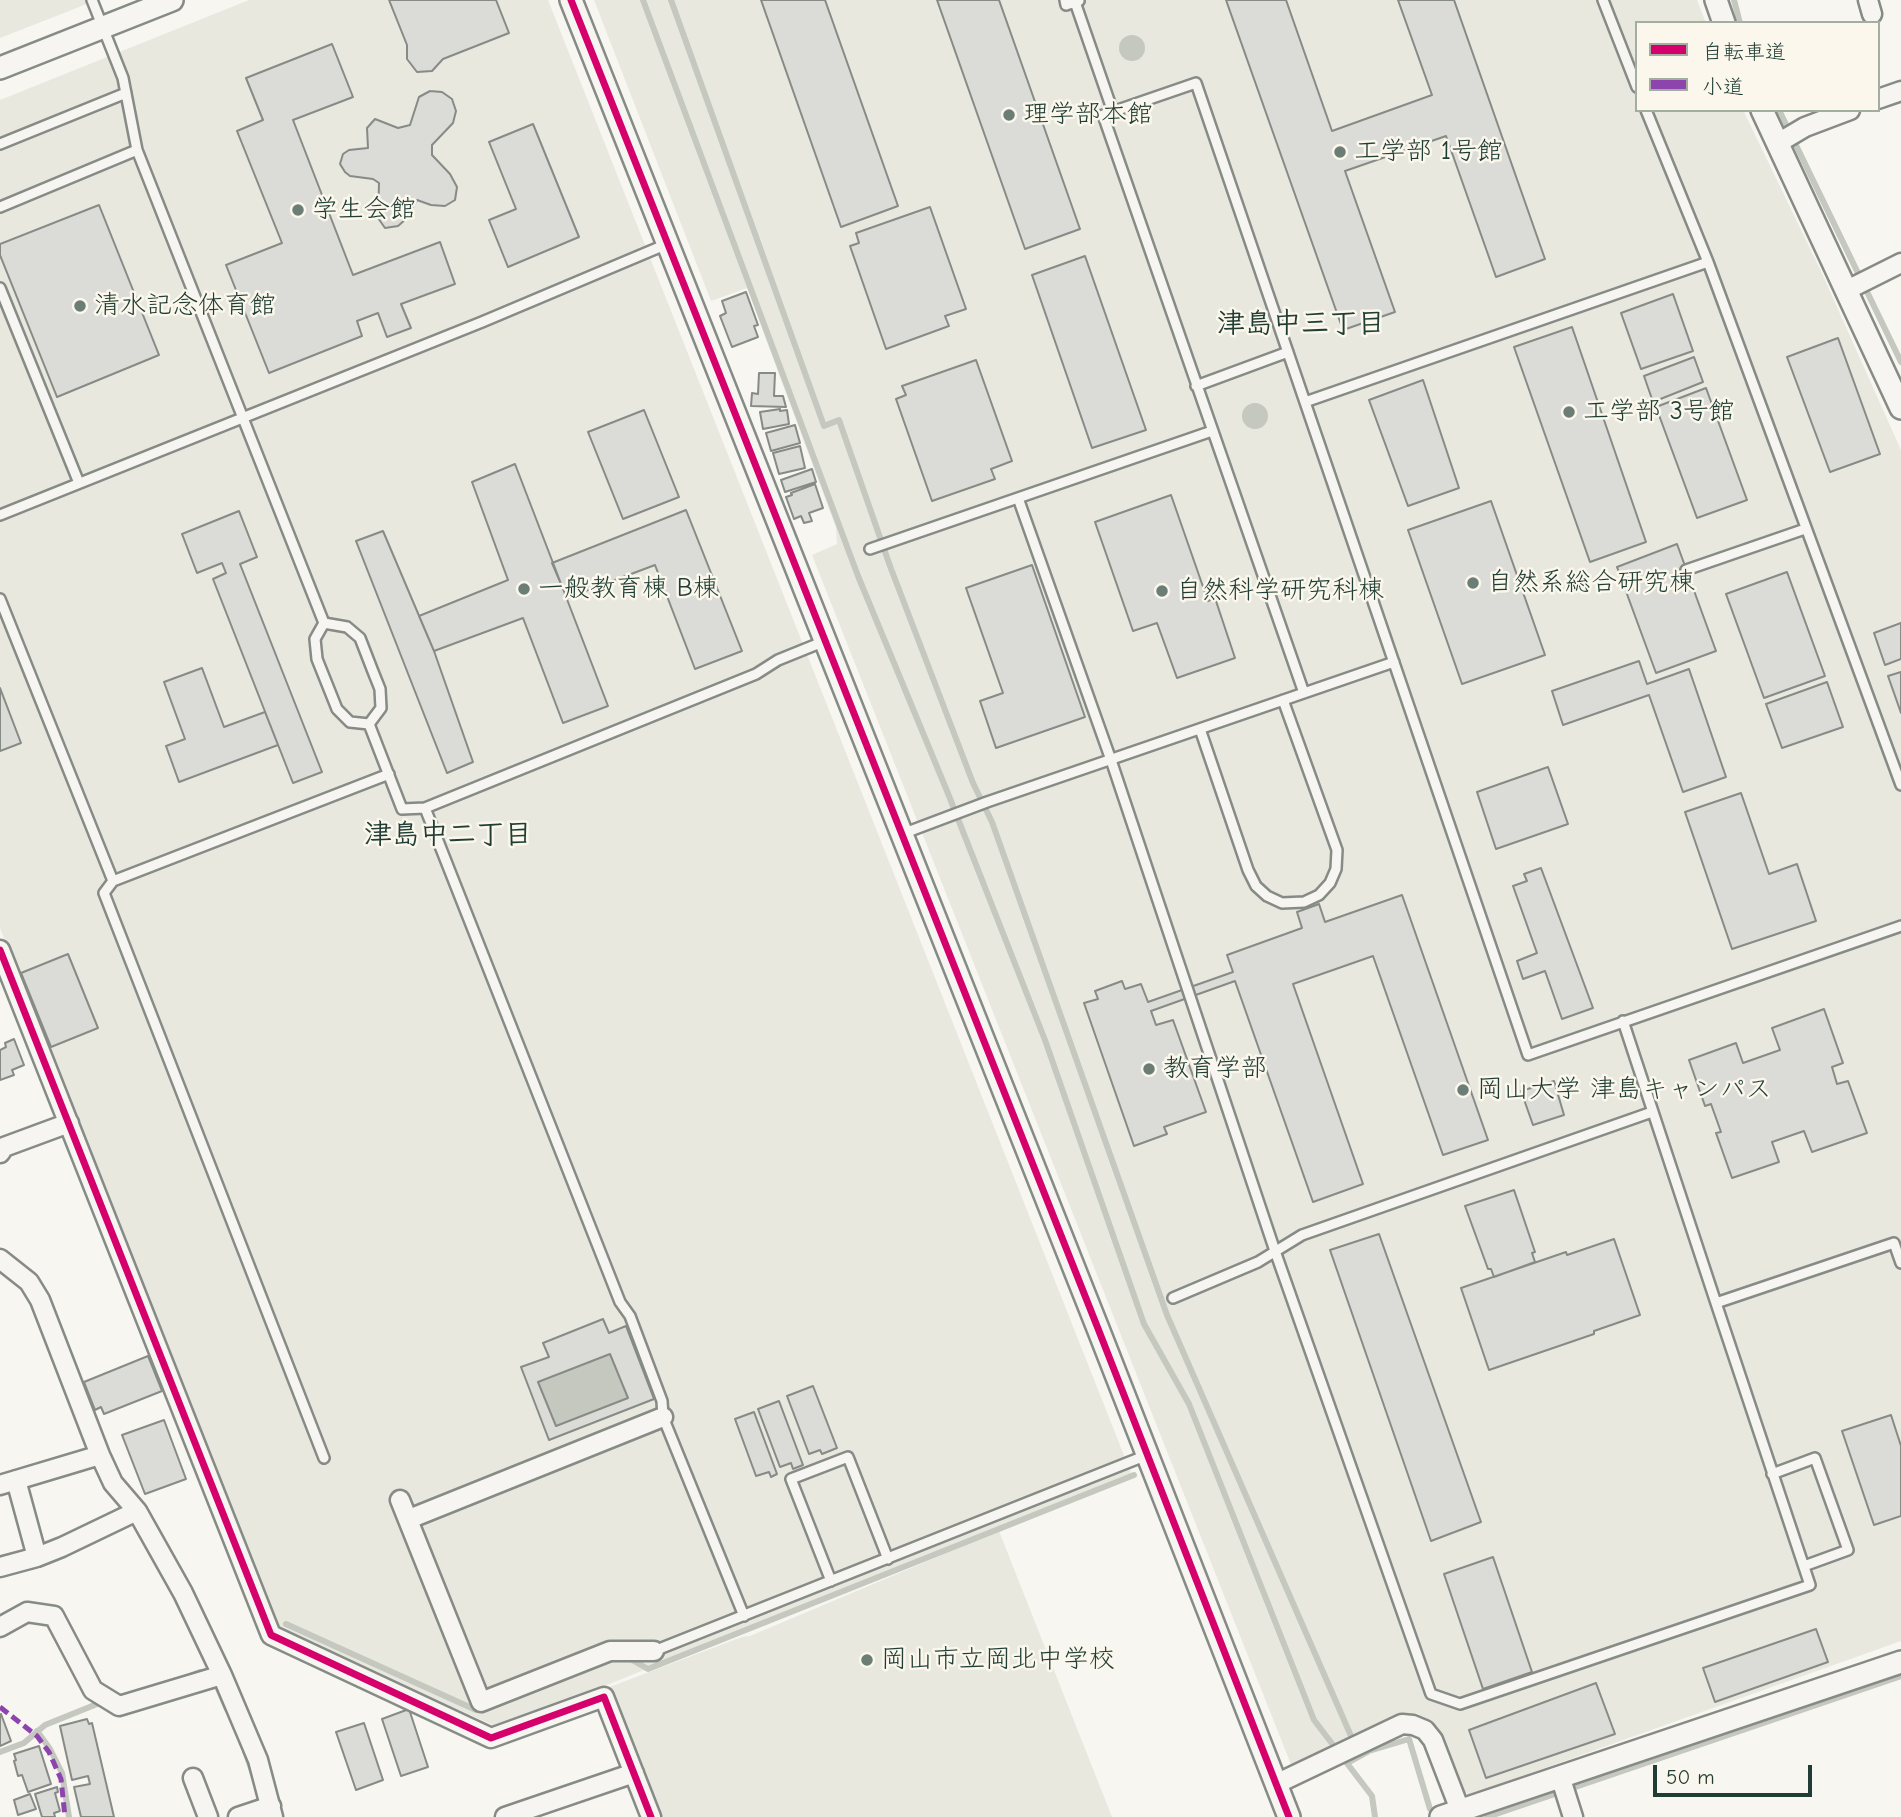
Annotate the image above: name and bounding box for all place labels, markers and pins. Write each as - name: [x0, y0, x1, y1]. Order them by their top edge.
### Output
- place label: 理学部本館: [1023, 99, 1153, 131]
- marker: 理学部本館: [1001, 107, 1017, 123]
- place label: 工学部 1号館: [1354, 136, 1503, 168]
- marker: 工学部 1号館: [1332, 144, 1348, 160]
- place label: 学生会館: [312, 194, 416, 226]
- marker: 学生会館: [290, 202, 306, 218]
- place label: 清水記念体育館: [94, 290, 276, 322]
- marker: 清水記念体育館: [72, 298, 88, 314]
- place label: 工学部 3号館: [1583, 396, 1735, 428]
- marker: 工学部 3号館: [1561, 404, 1577, 420]
- place label: 自然系総合研究棟: [1487, 567, 1695, 599]
- place label: 一般教育棟 B棟: [538, 573, 719, 605]
- place label: 自然科学研究科棟: [1176, 575, 1384, 607]
- marker: 自然系総合研究棟: [1465, 575, 1481, 591]
- marker: 一般教育棟 B棟: [516, 581, 532, 597]
- marker: 自然科学研究科棟: [1154, 583, 1170, 599]
- place label: 教育学部: [1163, 1053, 1267, 1085]
- marker: 教育学部: [1141, 1061, 1157, 1077]
- place label: 岡山大学 津島キャンパス: [1477, 1074, 1772, 1106]
- marker: 岡山大学 津島キャンパス: [1455, 1082, 1471, 1098]
- place label: 岡山市立岡北中学校: [881, 1644, 1115, 1676]
- marker: 岡山市立岡北中学校: [859, 1652, 875, 1668]

